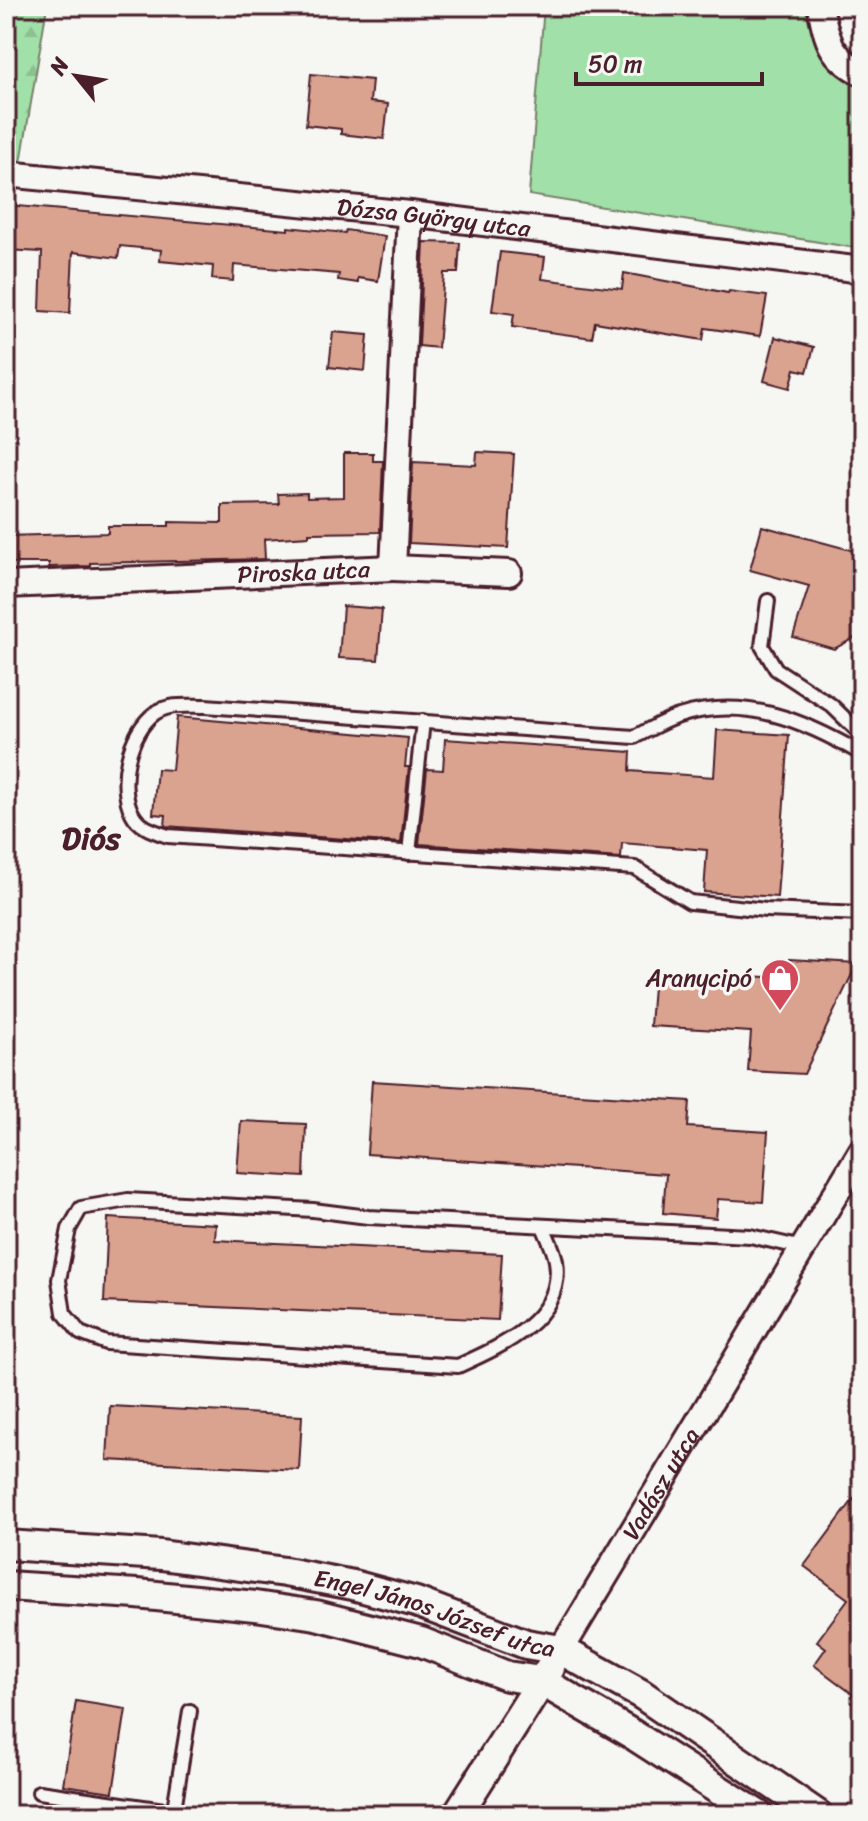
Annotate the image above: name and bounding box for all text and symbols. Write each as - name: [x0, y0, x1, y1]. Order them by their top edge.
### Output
- north arrow: [36, 36, 116, 116]
- scale bar: [576, 36, 762, 86]
- text: 50 m: [588, 43, 643, 85]
- text: N: [38, 49, 80, 83]
- street label: Dózsa György utca: [335, 186, 534, 250]
- street label: Piroska utca: [236, 548, 372, 596]
- district label: Diós: [62, 810, 122, 867]
- place label: Aranycipó: [645, 957, 753, 999]
- shop icon: Aranycipó: [759, 957, 801, 1012]
- street label: Vadász utca: [611, 1419, 711, 1548]
- street label: Engel János József utca: [310, 1557, 558, 1670]

